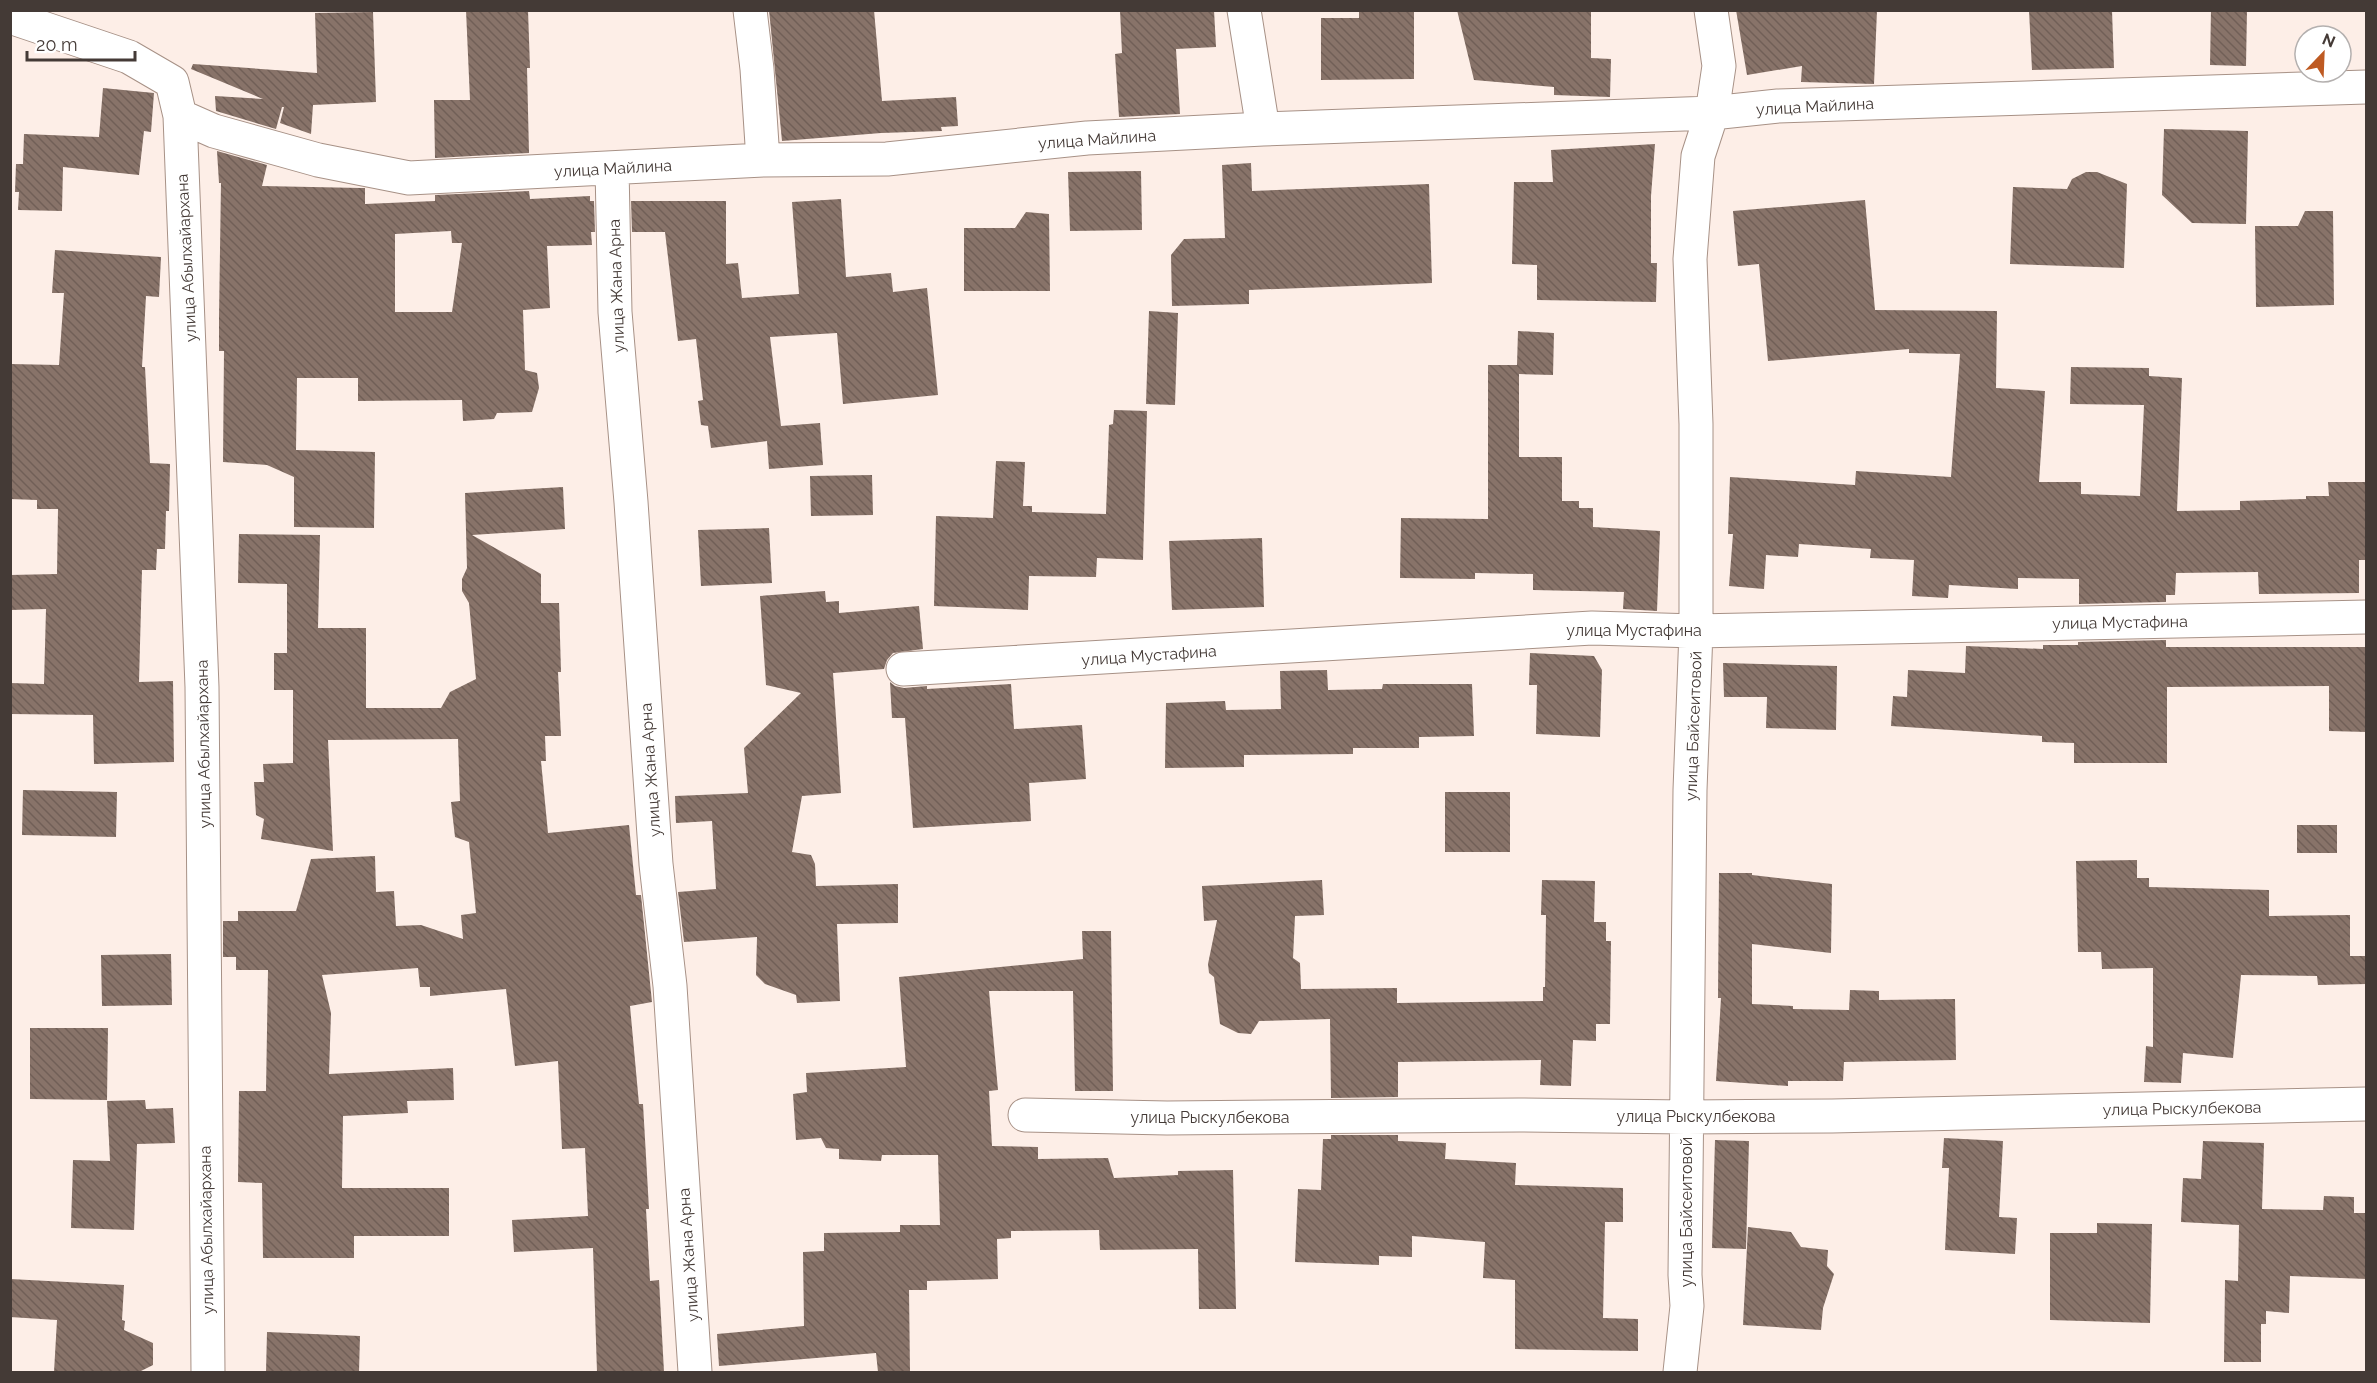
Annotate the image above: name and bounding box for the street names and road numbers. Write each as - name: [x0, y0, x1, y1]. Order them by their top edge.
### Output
- street label: улица Майлина: [1756, 94, 1875, 119]
- street label: улица Майлина: [1037, 126, 1157, 153]
- street label: улица Майлина: [554, 156, 673, 181]
- street label: улица Абылхайархана: [173, 173, 200, 343]
- street label: улица Жана Арна: [605, 219, 628, 353]
- street label: улица Мустафина: [2052, 612, 2188, 633]
- street label: улица Мустафина: [1566, 621, 1702, 640]
- street label: улица Мустафина: [1081, 641, 1217, 670]
- street label: улица Байсеитовой: [1681, 651, 1706, 801]
- street label: улица Абылхайархана: [193, 660, 214, 828]
- street label: улица Жана Арна: [636, 702, 665, 838]
- street label: улица Рыскулбекова: [2102, 1098, 2262, 1119]
- street label: улица Рыскулбекова: [1617, 1107, 1775, 1126]
- street label: улица Рыскулбекова: [1131, 1108, 1289, 1127]
- street label: улица Байсеитовой: [1677, 1137, 1696, 1287]
- street label: улица Абылхайархана: [196, 1146, 217, 1314]
- street label: улица Жана Арна: [674, 1187, 703, 1323]

